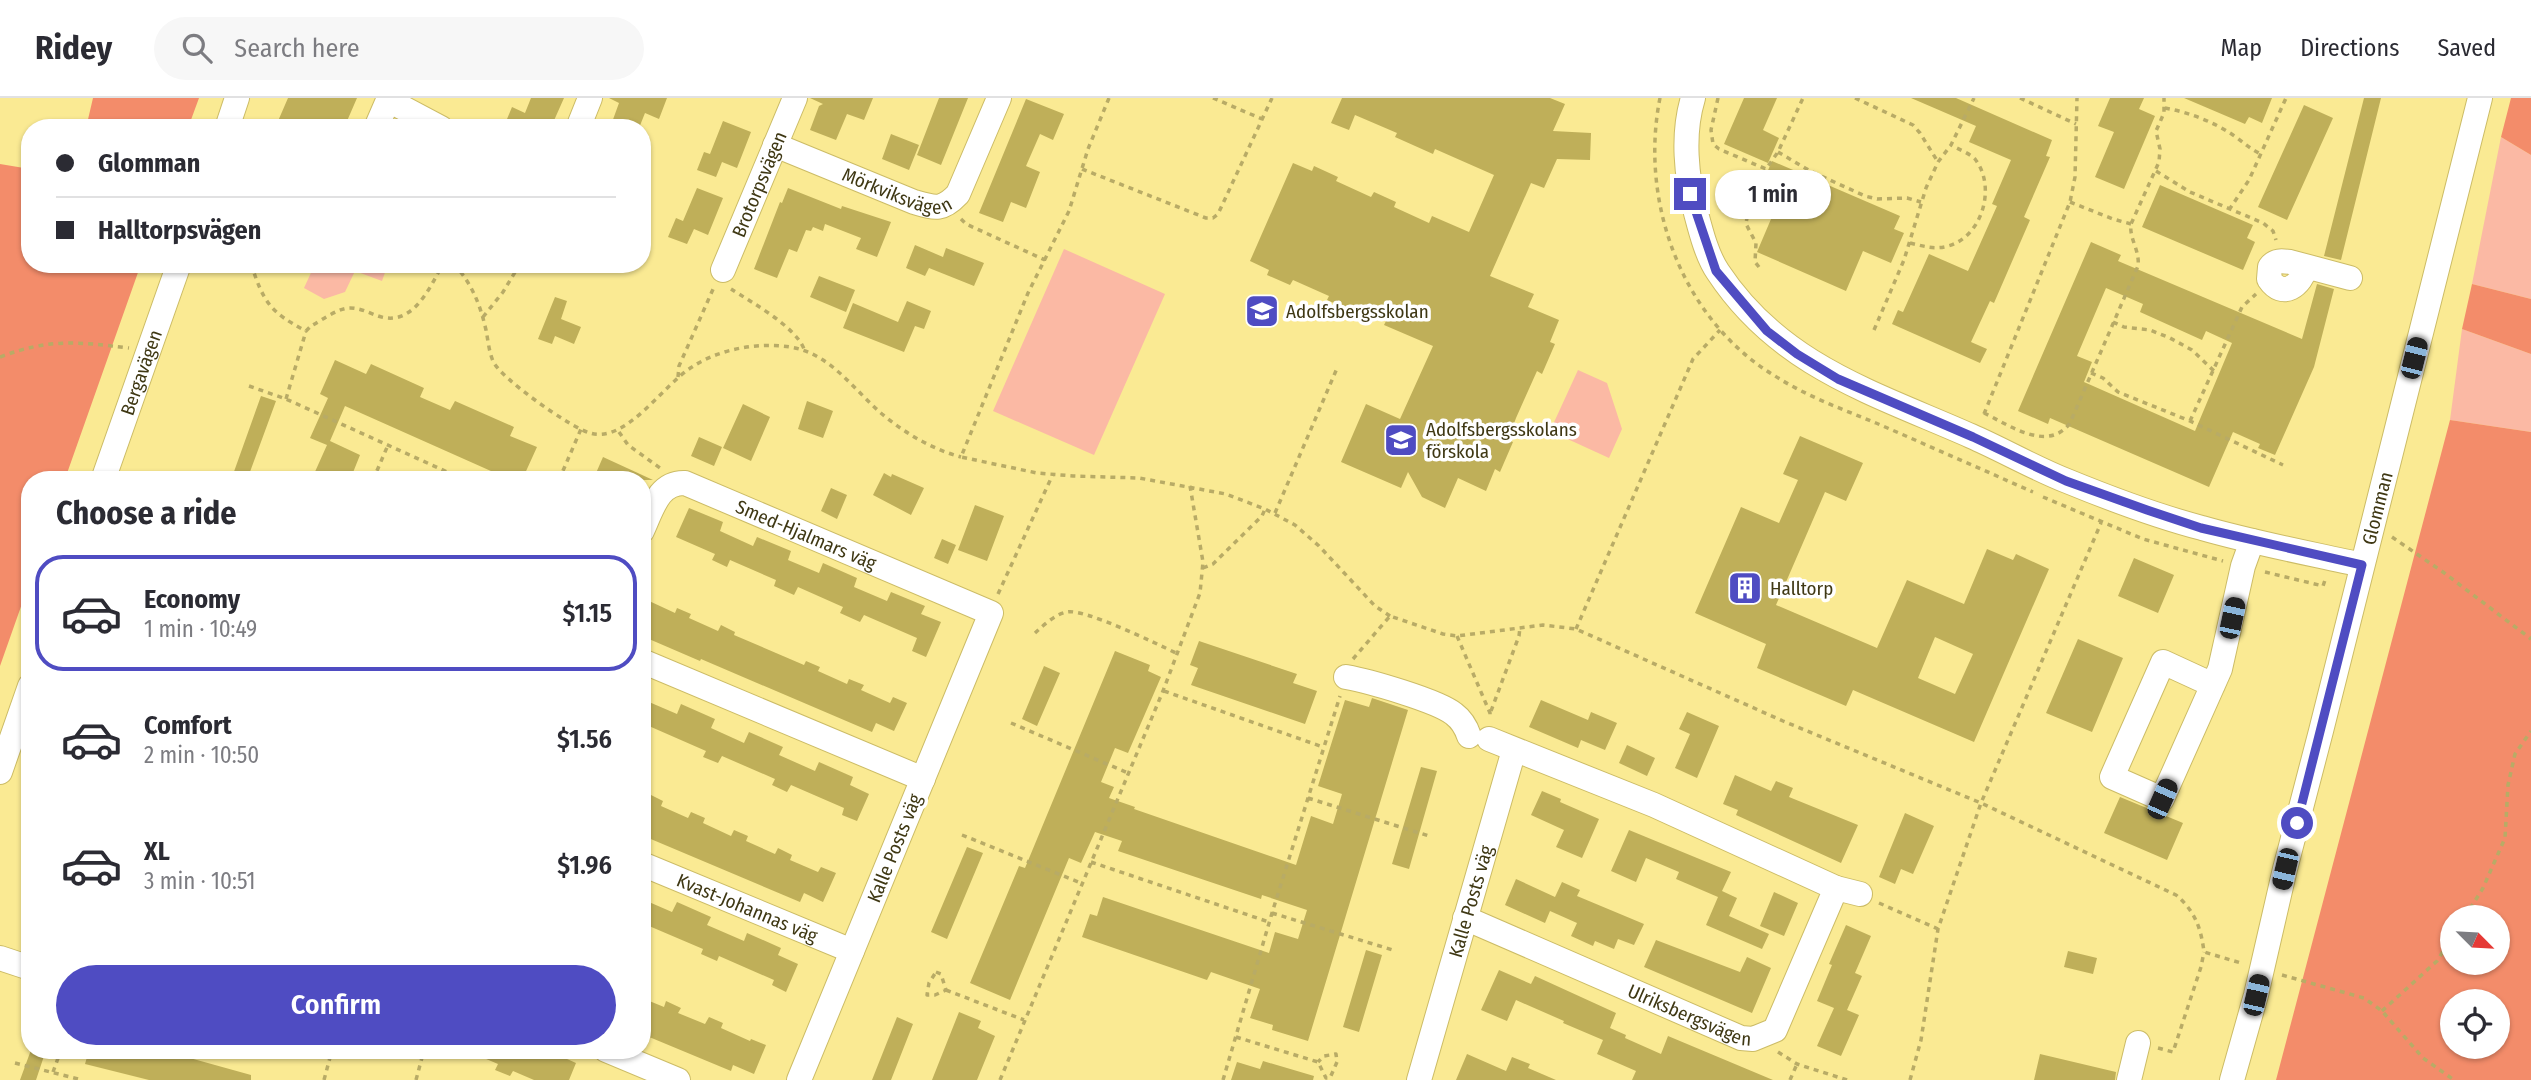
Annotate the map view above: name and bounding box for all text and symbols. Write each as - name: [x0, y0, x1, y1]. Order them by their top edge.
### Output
- search box: [154, 17, 644, 80]
- text: Ridey: [35, 28, 112, 68]
- icon: search: [178, 29, 216, 67]
- text: Search here: [234, 33, 360, 64]
- text: Map: [2221, 34, 2262, 62]
- text: Directions: [2300, 34, 2399, 62]
- text: Saved: [2437, 34, 2496, 62]
- street label: Brotorpsvägen: [727, 128, 792, 241]
- text: Glomman: [98, 148, 200, 179]
- street label: Mörkviksvägen: [839, 163, 956, 219]
- callout: 1 min: [1714, 170, 1830, 218]
- route end: [1674, 178, 1706, 210]
- text: 1 min: [1748, 180, 1798, 208]
- text: Halltorpsvägen: [98, 215, 261, 246]
- school or university icon: Adolfsbergsskolan: [1243, 292, 1281, 330]
- place label: Adolfsbergsskolan: [1286, 300, 1429, 323]
- street label: Bergavägen: [116, 327, 167, 418]
- car: [2399, 335, 2430, 381]
- place label: Adolfsbergsskolans förskola: [1426, 418, 1577, 463]
- school or university icon: Adolfsbergsskolans förskola: [1382, 421, 1420, 459]
- street label: Glomman: [2357, 469, 2398, 547]
- text: Choose a ride: [56, 494, 237, 532]
- street label: Smed-Hjalmars väg: [732, 495, 880, 575]
- building icon: Halltorp: [1726, 569, 1764, 607]
- place label: Halltorp: [1770, 577, 1833, 600]
- icon: car: [60, 582, 123, 645]
- text: Economy: [144, 584, 240, 615]
- car: [2218, 595, 2247, 641]
- text: $1.15: [563, 598, 612, 629]
- text: 1 min · 10:49: [144, 615, 257, 643]
- icon: car: [60, 708, 123, 771]
- text: Comfort: [144, 710, 232, 741]
- text: $1.56: [557, 724, 612, 755]
- text: 2 min · 10:50: [144, 741, 259, 769]
- car: [2144, 776, 2181, 822]
- street label: Kalle Posts väg: [862, 790, 927, 906]
- route start: [2281, 807, 2313, 839]
- icon: car: [60, 834, 123, 897]
- text: XL: [144, 836, 170, 867]
- street label: Kalle Posts väg: [1444, 843, 1498, 960]
- car: [2271, 846, 2300, 892]
- text: $1.96: [557, 850, 612, 881]
- text: 3 min · 10:51: [144, 867, 255, 895]
- street label: Kvast-Johannas väg: [673, 869, 821, 948]
- north arrow: [2440, 905, 2510, 975]
- map controls: [2440, 905, 2510, 1059]
- button: Confirm: [56, 965, 616, 1045]
- car: [2242, 972, 2271, 1018]
- street label: Ulriksbergsvägen: [1624, 979, 1752, 1051]
- button: locate: [2440, 989, 2510, 1059]

